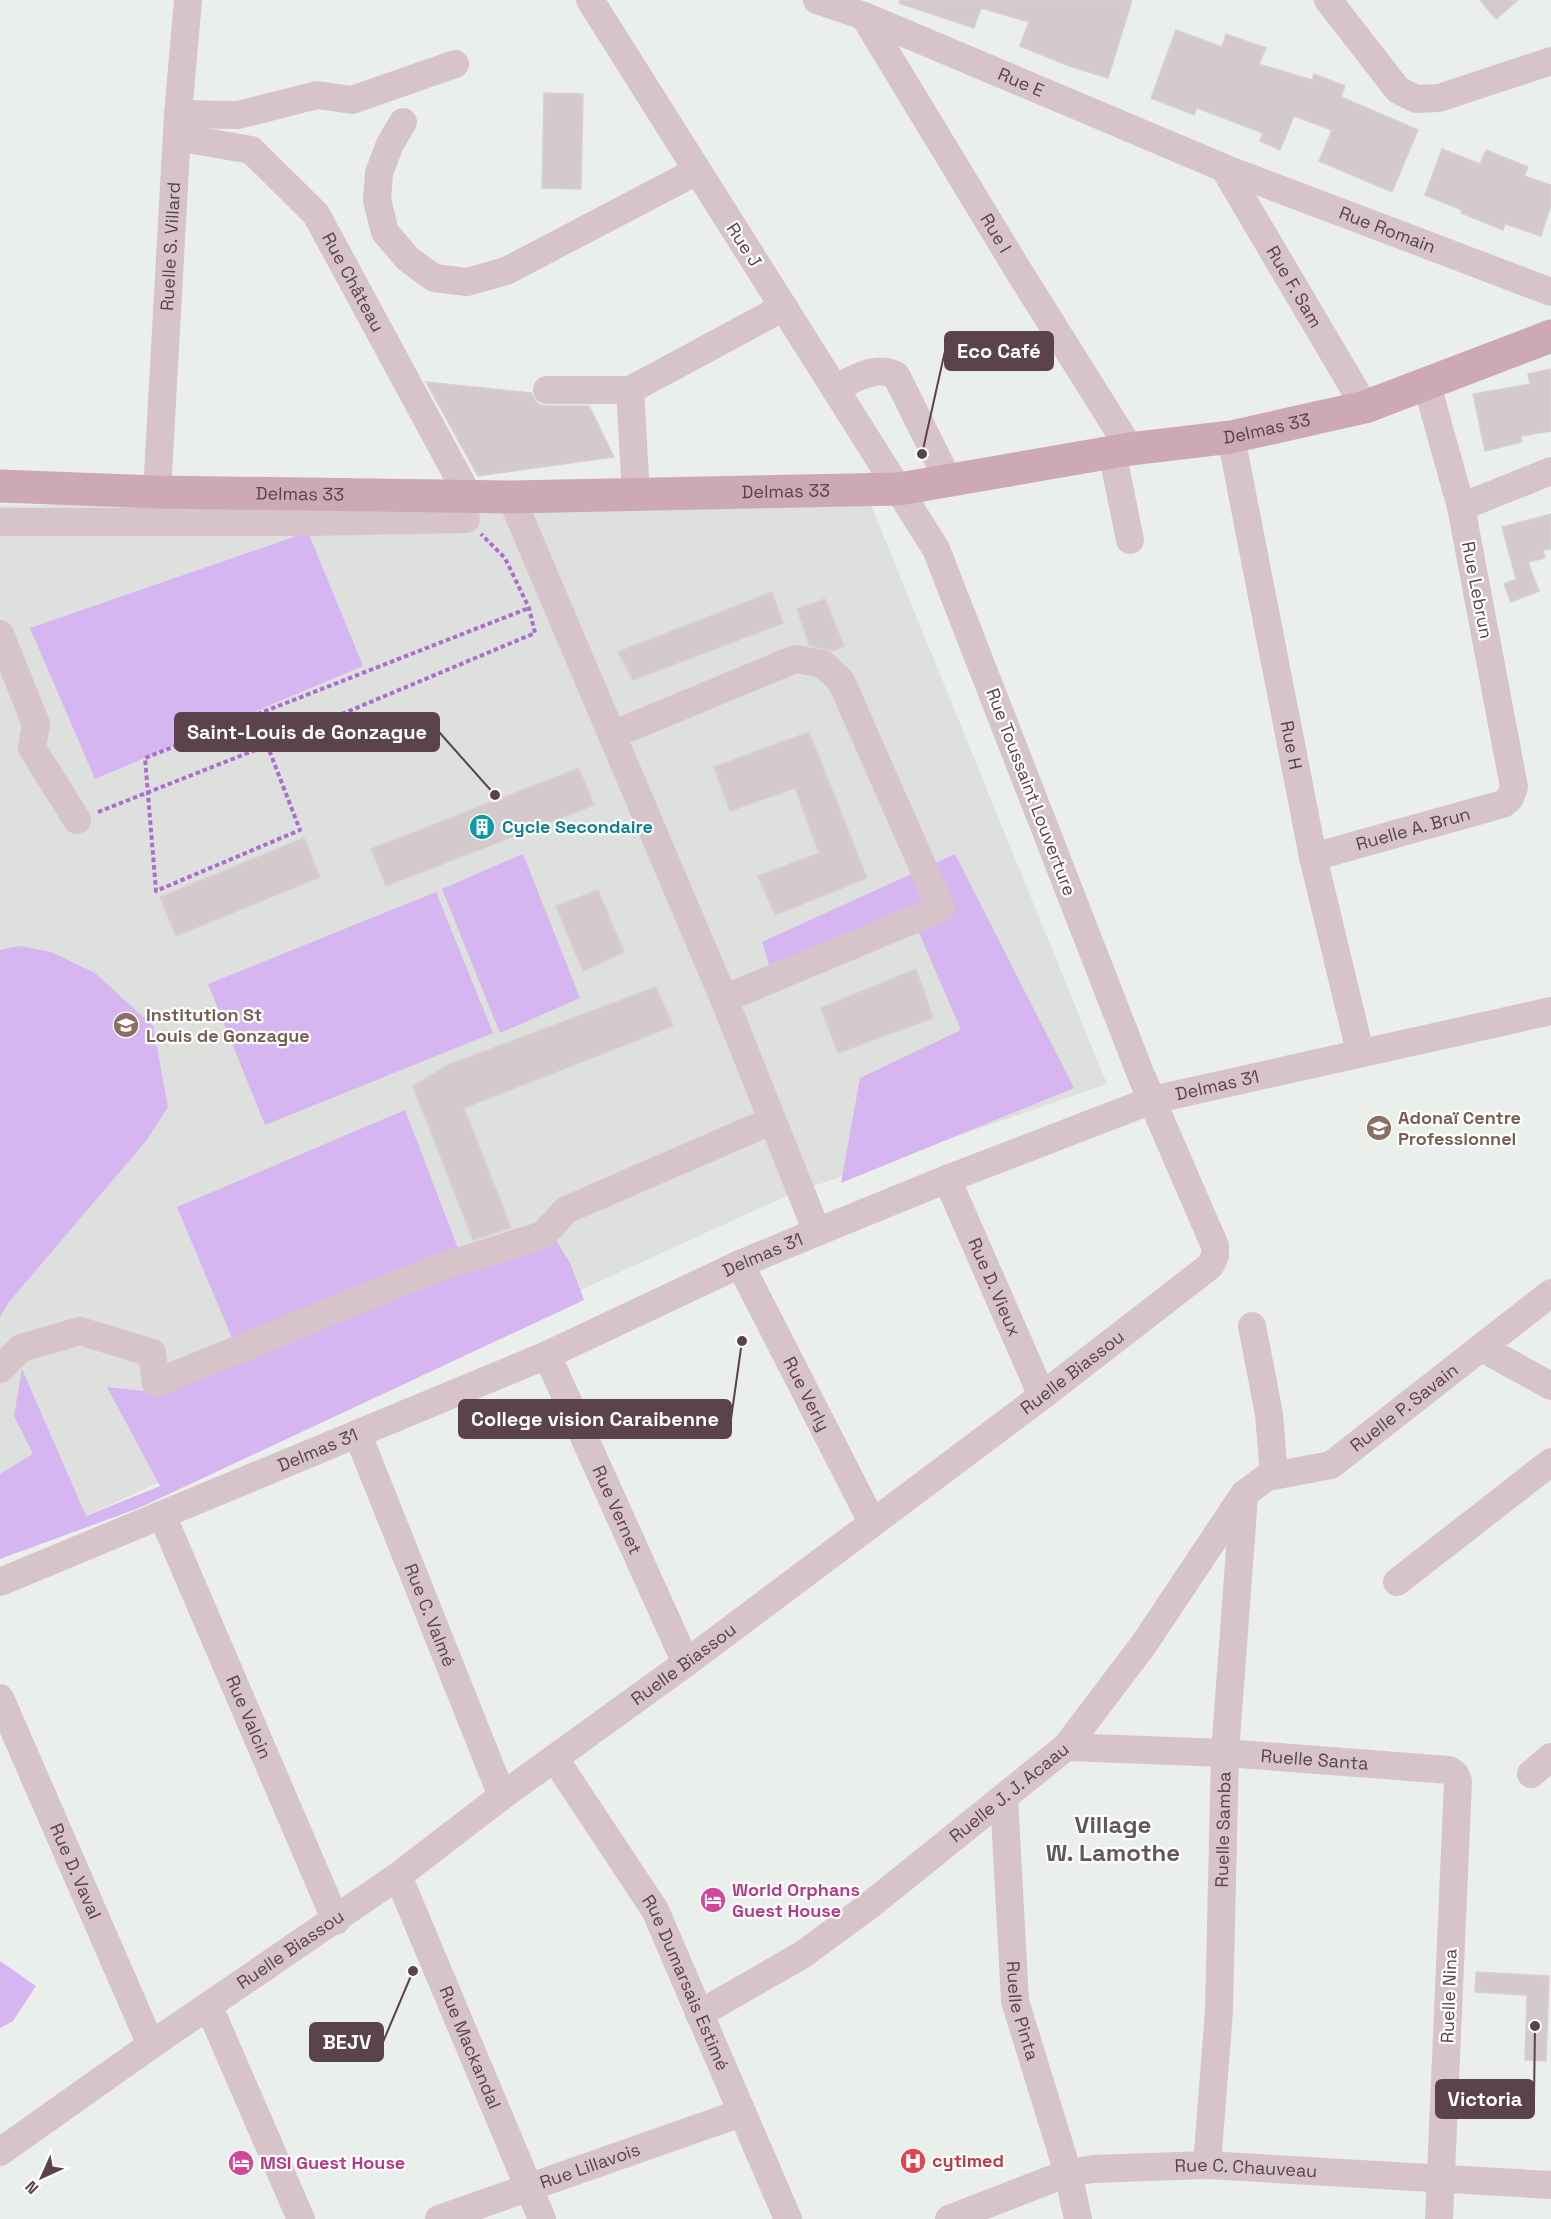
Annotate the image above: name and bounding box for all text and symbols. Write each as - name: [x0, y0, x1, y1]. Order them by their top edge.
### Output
- street label: Rue E: [995, 62, 1048, 102]
- street label: Ruelle S. Villard: [155, 181, 185, 312]
- street label: Rue Romain: [1336, 201, 1439, 258]
- street label: Rue I: [975, 209, 1017, 257]
- street label: Rue J: [722, 218, 767, 271]
- street label: Rue Château: [317, 228, 390, 336]
- street label: Rue F. Sam: [1261, 241, 1328, 332]
- callout: Eco Café: [945, 332, 1053, 370]
- text: Eco Café: [957, 338, 1041, 364]
- street label: Delmas 33: [1222, 408, 1312, 449]
- street label: Delmas 33: [741, 478, 830, 503]
- street label: Delmas 33: [255, 481, 344, 506]
- street label: Rue Lebrun: [1457, 539, 1498, 640]
- street label: Rue Toussaint Louverture: [981, 685, 1082, 899]
- callout: Saint-Louis de Gonzague: [175, 713, 439, 751]
- text: Saint-Louis de Gonzague: [187, 719, 427, 745]
- street label: Rue H: [1276, 719, 1308, 772]
- street label: Ruelle A. Brun: [1353, 802, 1473, 855]
- building icon: Cycle Secondaire: [467, 812, 497, 842]
- place label: Cycle Secondaire: [502, 815, 653, 838]
- place label: Institution St Louis de Gonzague: [146, 1003, 310, 1047]
- school or university icon: Institution St Louis de Gonzague: [111, 1010, 141, 1040]
- street label: Delmas 31: [1173, 1064, 1261, 1105]
- place label: Adonaï Centre Professionnel: [1398, 1106, 1521, 1150]
- school or university icon: Adonaï Centre Professionnel: [1364, 1113, 1394, 1143]
- street label: Delmas 31: [718, 1227, 806, 1282]
- street label: Rue D. Vieux: [963, 1234, 1026, 1340]
- street label: Ruelle Biassou: [1016, 1325, 1129, 1419]
- street label: Rue Verly: [778, 1353, 836, 1435]
- street label: Ruelle P. Savain: [1345, 1358, 1463, 1457]
- callout: College vision Caraibenne: [459, 1400, 731, 1438]
- text: College vision Caraibenne: [471, 1406, 719, 1432]
- street label: Delmas 31: [274, 1423, 361, 1477]
- street label: Rue Vernet: [587, 1462, 647, 1558]
- street label: Rue C. Valmé: [399, 1560, 461, 1670]
- street label: Ruelle Biassou: [626, 1617, 741, 1710]
- street label: Rue Valcin: [221, 1672, 277, 1762]
- street label: Ruelle J. J. Acaau: [944, 1737, 1073, 1847]
- street label: Ruelle Santa: [1260, 1744, 1369, 1775]
- street label: Ruelle Samba: [1210, 1771, 1236, 1888]
- district label: Village W. Lamothe: [1046, 1809, 1180, 1868]
- street label: Rue D. Vaval: [45, 1820, 107, 1923]
- place label: World Orphans Guest House: [732, 1878, 860, 1922]
- hotel icon: World Orphans Guest House: [698, 1885, 728, 1915]
- street label: Rue Dumarsais Estimé: [637, 1890, 735, 2074]
- street label: Ruelle Biassou: [232, 1904, 348, 1994]
- street label: Ruelle Nina: [1435, 1948, 1462, 2044]
- street label: Ruelle Pinta: [1002, 1960, 1045, 2063]
- street label: Rue Mackandal: [434, 1982, 506, 2112]
- callout: BEJV: [310, 2023, 383, 2061]
- text: BEJV: [323, 2029, 371, 2055]
- callout: Victoria: [1436, 2080, 1534, 2118]
- text: Victoria: [1448, 2086, 1523, 2112]
- street label: Rue Lillavois: [536, 2137, 643, 2194]
- hospital icon: cytimed: [898, 2146, 928, 2176]
- north arrow: [12, 2147, 72, 2207]
- hotel icon: MSI Guest House: [226, 2148, 256, 2178]
- place label: cytimed: [932, 2149, 1004, 2172]
- place label: MSI Guest House: [260, 2151, 405, 2174]
- street label: Rue C. Chauveau: [1174, 2153, 1318, 2182]
- text: N: [21, 2176, 43, 2198]

